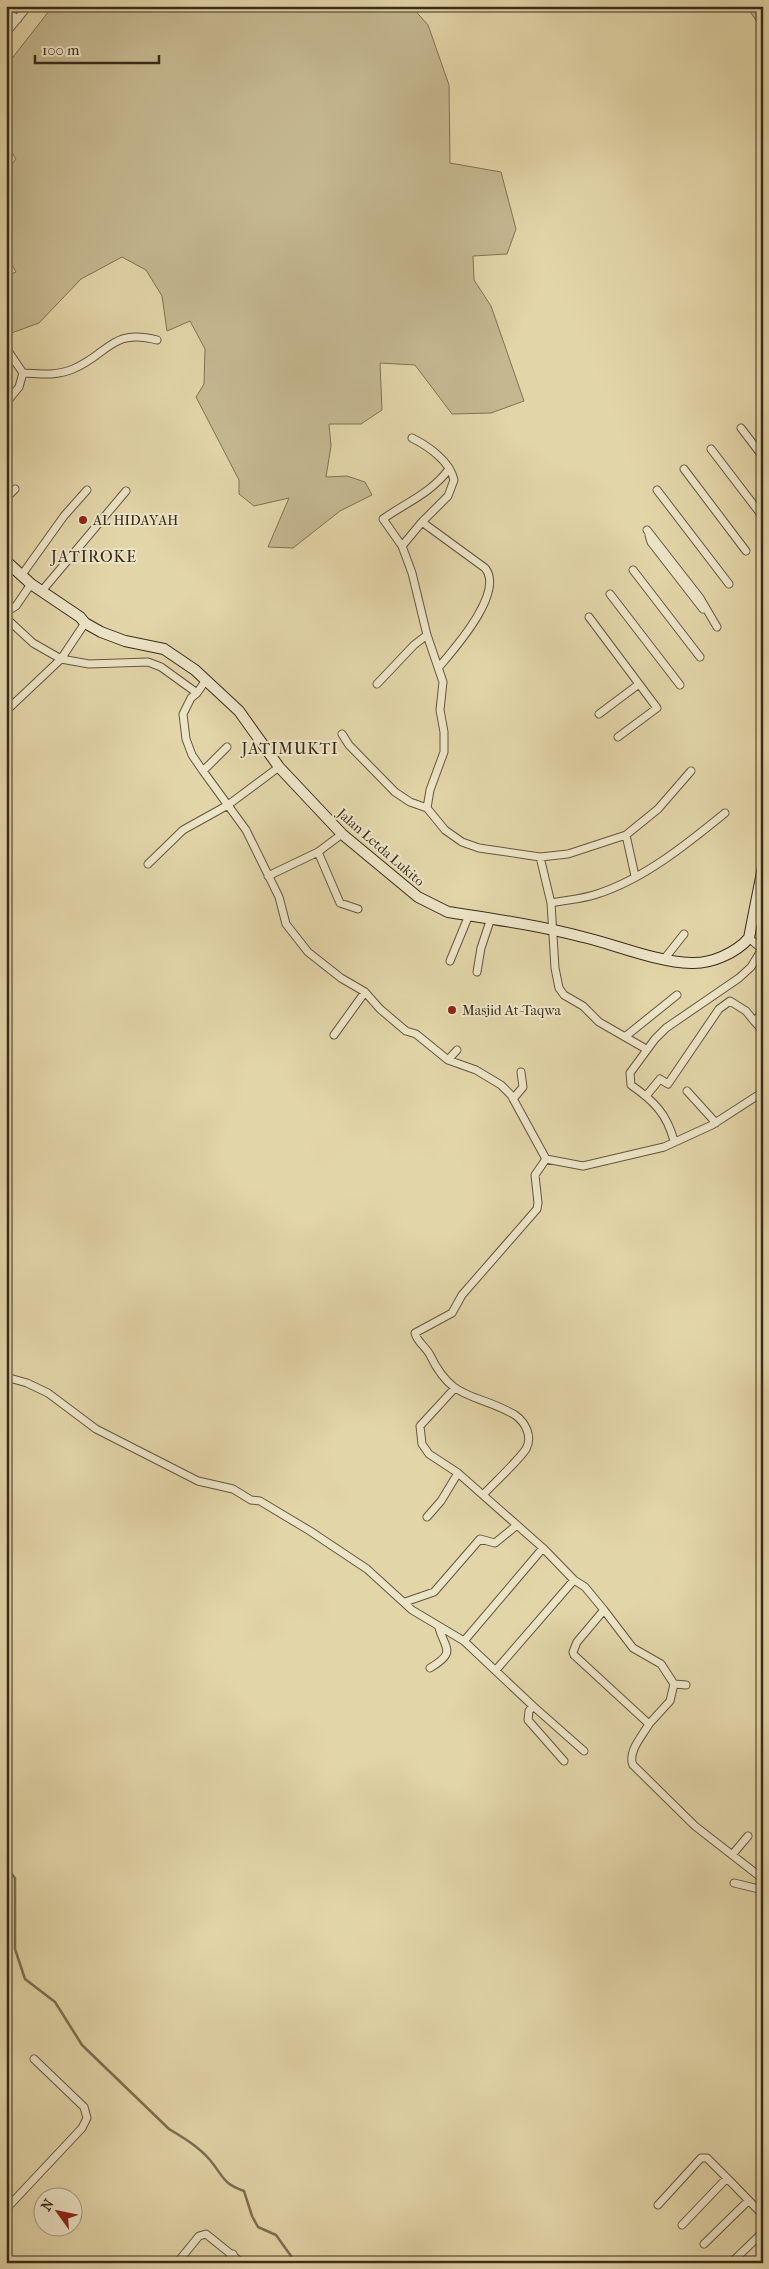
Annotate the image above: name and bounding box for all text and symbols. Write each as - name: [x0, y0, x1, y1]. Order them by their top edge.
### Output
- scale bar: [35, 32, 159, 64]
- text: 100 m: [42, 41, 80, 59]
- place label: AL HIDAYAH: [92, 512, 178, 529]
- marker: AL HIDAYAH: [77, 514, 89, 526]
- district label: JATIROKE: [49, 547, 137, 566]
- district label: JATIMUKTI: [239, 739, 339, 758]
- street label: Jalan Letda Lukito: [333, 804, 428, 890]
- place label: Masjid At-Taqwa: [462, 1002, 562, 1019]
- marker: Masjid At-Taqwa: [446, 1004, 458, 1016]
- north arrow: [32, 2186, 82, 2236]
- text: N: [37, 2196, 58, 2214]

